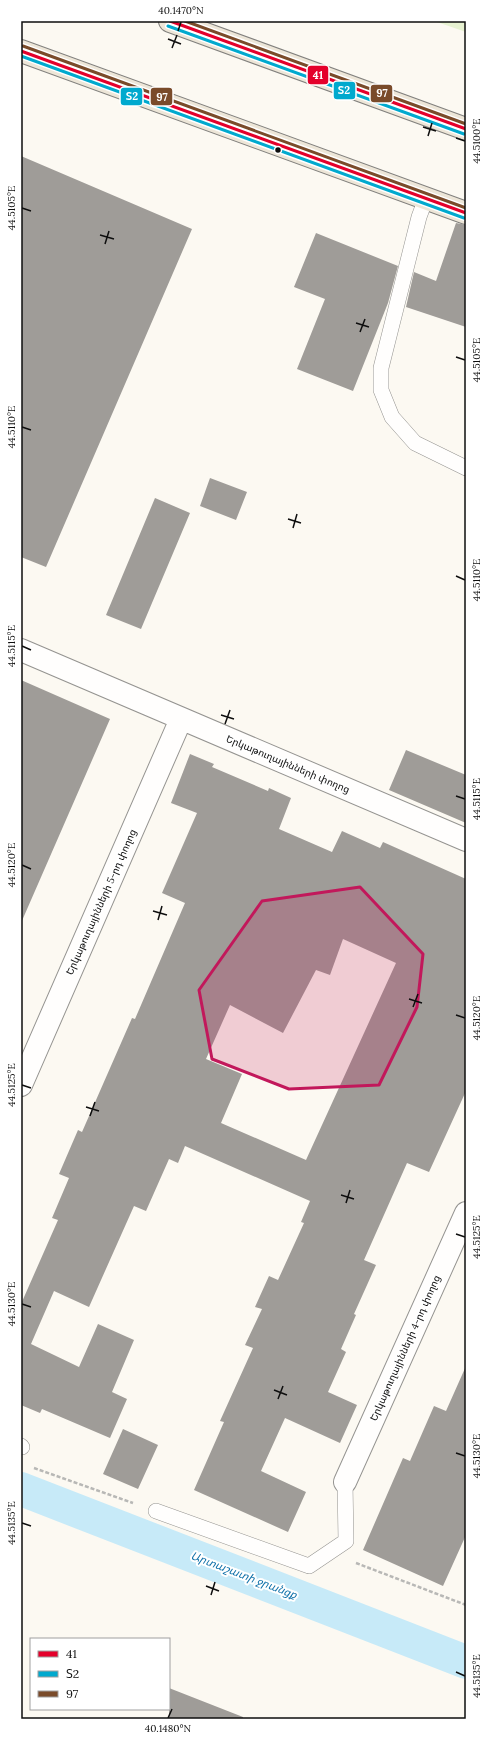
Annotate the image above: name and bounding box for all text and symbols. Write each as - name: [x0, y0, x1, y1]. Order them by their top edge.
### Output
- text: 40.1470°N: [158, 4, 204, 17]
- line badge: 41: [307, 65, 329, 85]
- text: 41: [313, 68, 324, 82]
- line badge: Տ2: [333, 81, 356, 100]
- text: Տ2: [338, 83, 350, 97]
- line badge: 97: [370, 84, 393, 103]
- text: 97: [376, 86, 388, 100]
- line badge: Տ2: [120, 87, 143, 106]
- line badge: 97: [150, 87, 173, 106]
- text: Տ2: [126, 89, 138, 103]
- text: 97: [156, 90, 168, 104]
- text: 44.5100°E: [470, 118, 483, 164]
- unlabelled marker: [273, 145, 283, 155]
- text: 44.5105°E: [5, 186, 18, 230]
- text: 44.5105°E: [470, 338, 483, 382]
- text: 44.5110°E: [5, 406, 18, 448]
- text: 44.5110°E: [470, 559, 483, 601]
- text: 44.5115°E: [5, 625, 18, 667]
- street label: Երկաթուղայինների փողոց: [224, 732, 352, 796]
- text: 44.5115°E: [470, 778, 483, 820]
- street label: Երկաթուղայինների 5-րդ փողոց: [63, 827, 139, 977]
- text: 44.5120°E: [5, 843, 18, 887]
- text: 44.5120°E: [470, 996, 483, 1040]
- text: 44.5125°E: [5, 1063, 18, 1107]
- text: 44.5125°E: [470, 1215, 483, 1259]
- street label: Երկաթուղայինների 4-րդ փողոց: [367, 1273, 443, 1423]
- text: 44.5130°E: [5, 1282, 18, 1326]
- text: 44.5130°E: [470, 1434, 483, 1478]
- text: 44.5135°E: [5, 1501, 18, 1545]
- water label: Արտաշատի ջրանցք: [189, 1548, 299, 1602]
- legend: [30, 1638, 170, 1710]
- text: 41: [66, 1646, 77, 1661]
- text: 44.5135°E: [470, 1654, 483, 1698]
- text: Տ2: [66, 1666, 79, 1681]
- text: 97: [66, 1686, 79, 1701]
- text: 40.1480°N: [145, 1722, 192, 1735]

